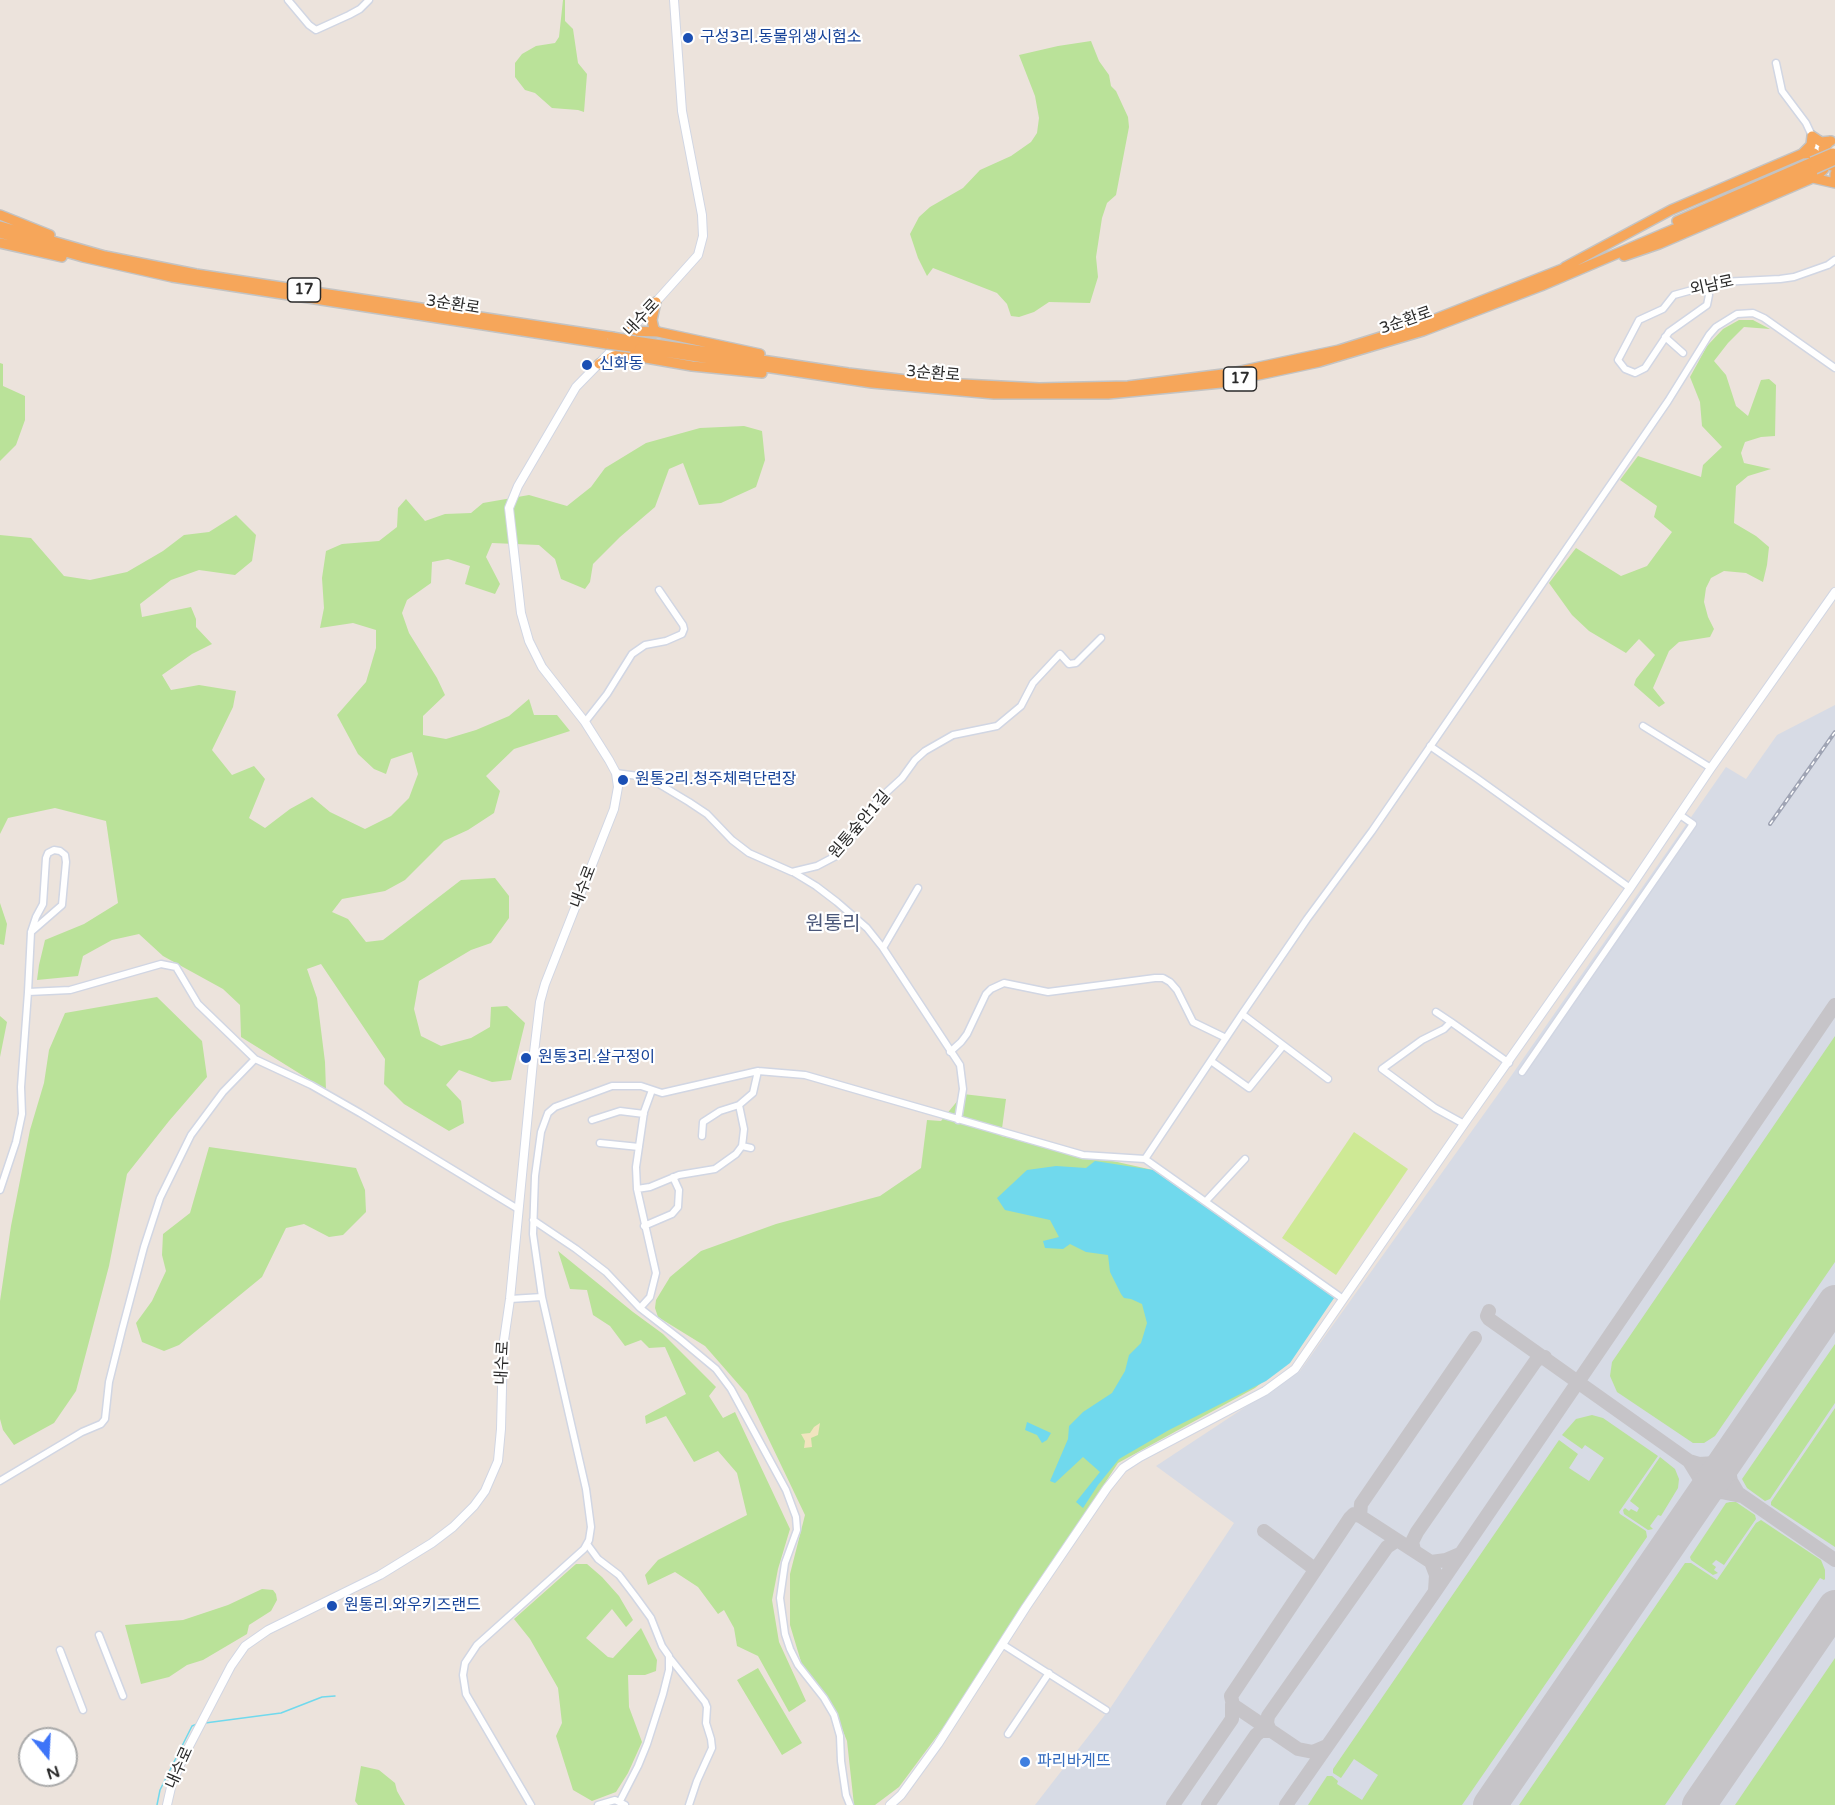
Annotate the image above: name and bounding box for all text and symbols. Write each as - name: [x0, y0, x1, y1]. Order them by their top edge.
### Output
- place label: 구성3리.동물위생시험소: [700, 28, 861, 48]
- marker: 구성3리.동물위생시험소: [681, 31, 695, 45]
- street label: 외남로: [1688, 272, 1736, 300]
- road number: 17: [288, 278, 320, 302]
- street label: 3순환로: [425, 291, 481, 319]
- street label: 내수로: [620, 295, 664, 341]
- street label: 3순환로: [1377, 303, 1435, 339]
- place label: 신화동: [599, 355, 643, 375]
- marker: 신화동: [580, 358, 594, 372]
- street label: 3순환로: [905, 362, 961, 386]
- road number: 17: [1224, 367, 1256, 391]
- place label: 원통2리.청주체력단련장: [635, 770, 796, 790]
- marker: 원통2리.청주체력단련장: [616, 773, 630, 787]
- street label: 원통숲안1길: [825, 787, 895, 863]
- street label: 내수로: [567, 863, 601, 911]
- district label: 원통리: [805, 913, 861, 937]
- place label: 원통3리.살구정이: [538, 1048, 655, 1068]
- marker: 원통3리.살구정이: [519, 1051, 533, 1065]
- street label: 내수로: [492, 1340, 514, 1386]
- place label: 원통리.와우키즈랜드: [344, 1596, 481, 1616]
- marker: 원통리.와우키즈랜드: [325, 1599, 339, 1613]
- north arrow: [18, 1727, 78, 1787]
- street label: 내수로: [162, 1744, 198, 1792]
- place label: 파리바게뜨: [1037, 1752, 1111, 1772]
- marker: 파리바게뜨: [1018, 1755, 1032, 1769]
- text: N: [44, 1761, 62, 1784]

